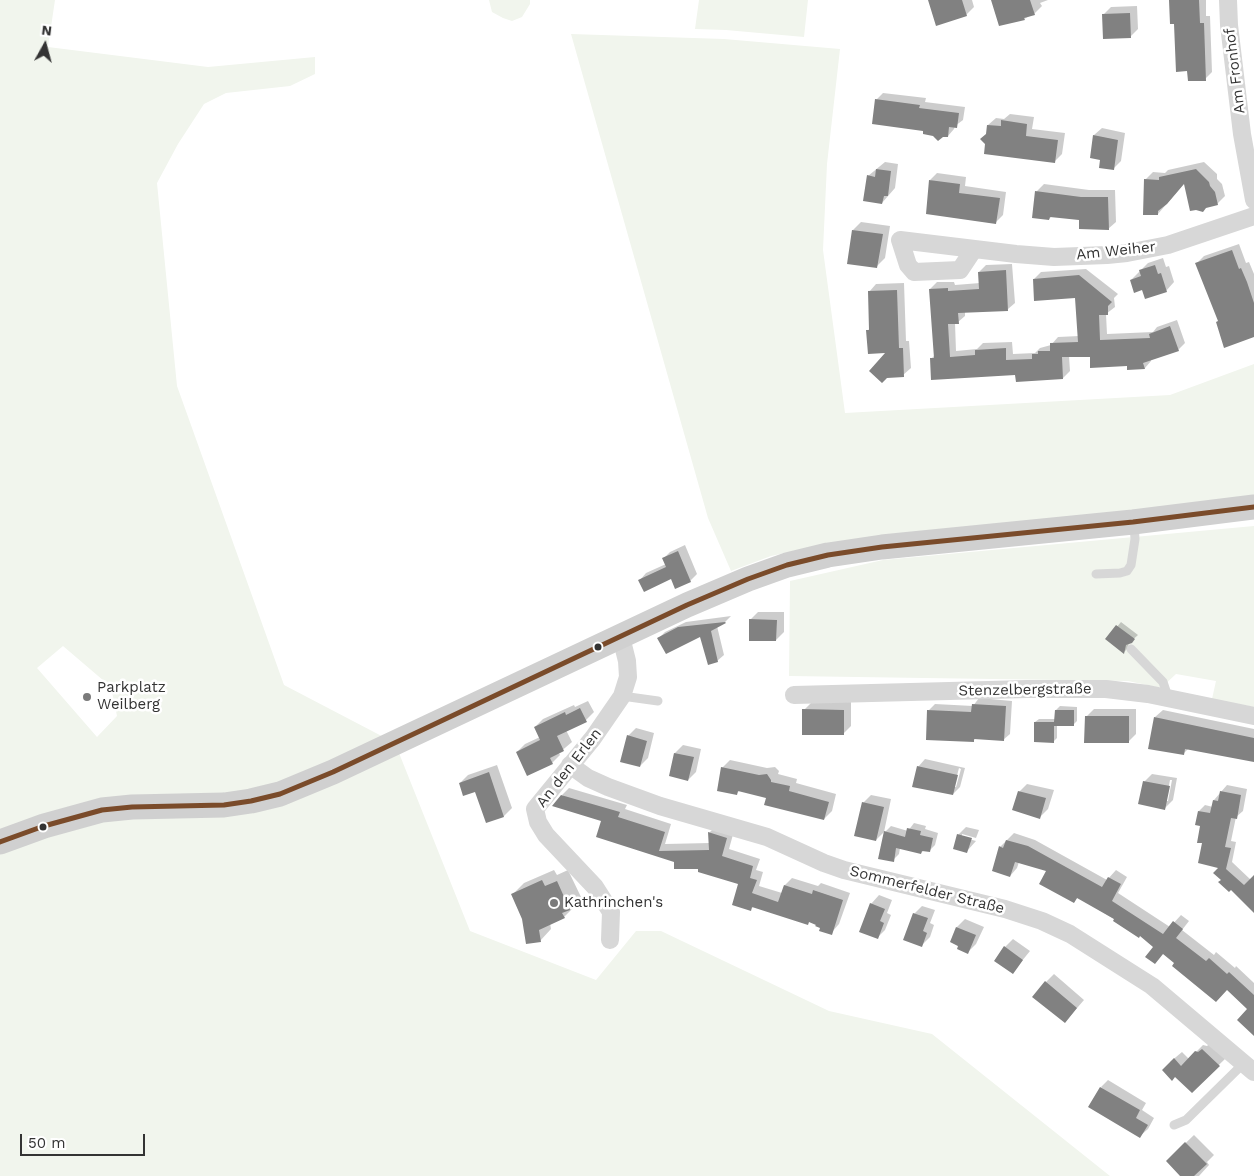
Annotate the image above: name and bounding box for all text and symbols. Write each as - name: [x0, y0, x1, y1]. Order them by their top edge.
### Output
- north arrow: [20, 20, 70, 70]
- text: N: [41, 22, 53, 39]
- street label: Am Fronhof: [1221, 27, 1249, 115]
- street label: Am Weiher: [1075, 238, 1157, 264]
- unlabelled marker: [593, 642, 603, 652]
- place label: Parkplatz Weilberg: [97, 679, 166, 714]
- street label: Stenzelbergstraße: [958, 680, 1092, 700]
- marker: Parkplatz Weilberg: [81, 691, 93, 703]
- street label: An den Erlen: [533, 725, 605, 811]
- unlabelled marker: [38, 822, 48, 832]
- street label: Sommerfelder Straße: [848, 862, 1006, 918]
- place label: Kathrinchen's: [564, 894, 663, 912]
- marker: Kathrinchen's: [548, 897, 560, 909]
- scale bar: [22, 1124, 148, 1156]
- text: 50 m: [28, 1134, 65, 1152]

